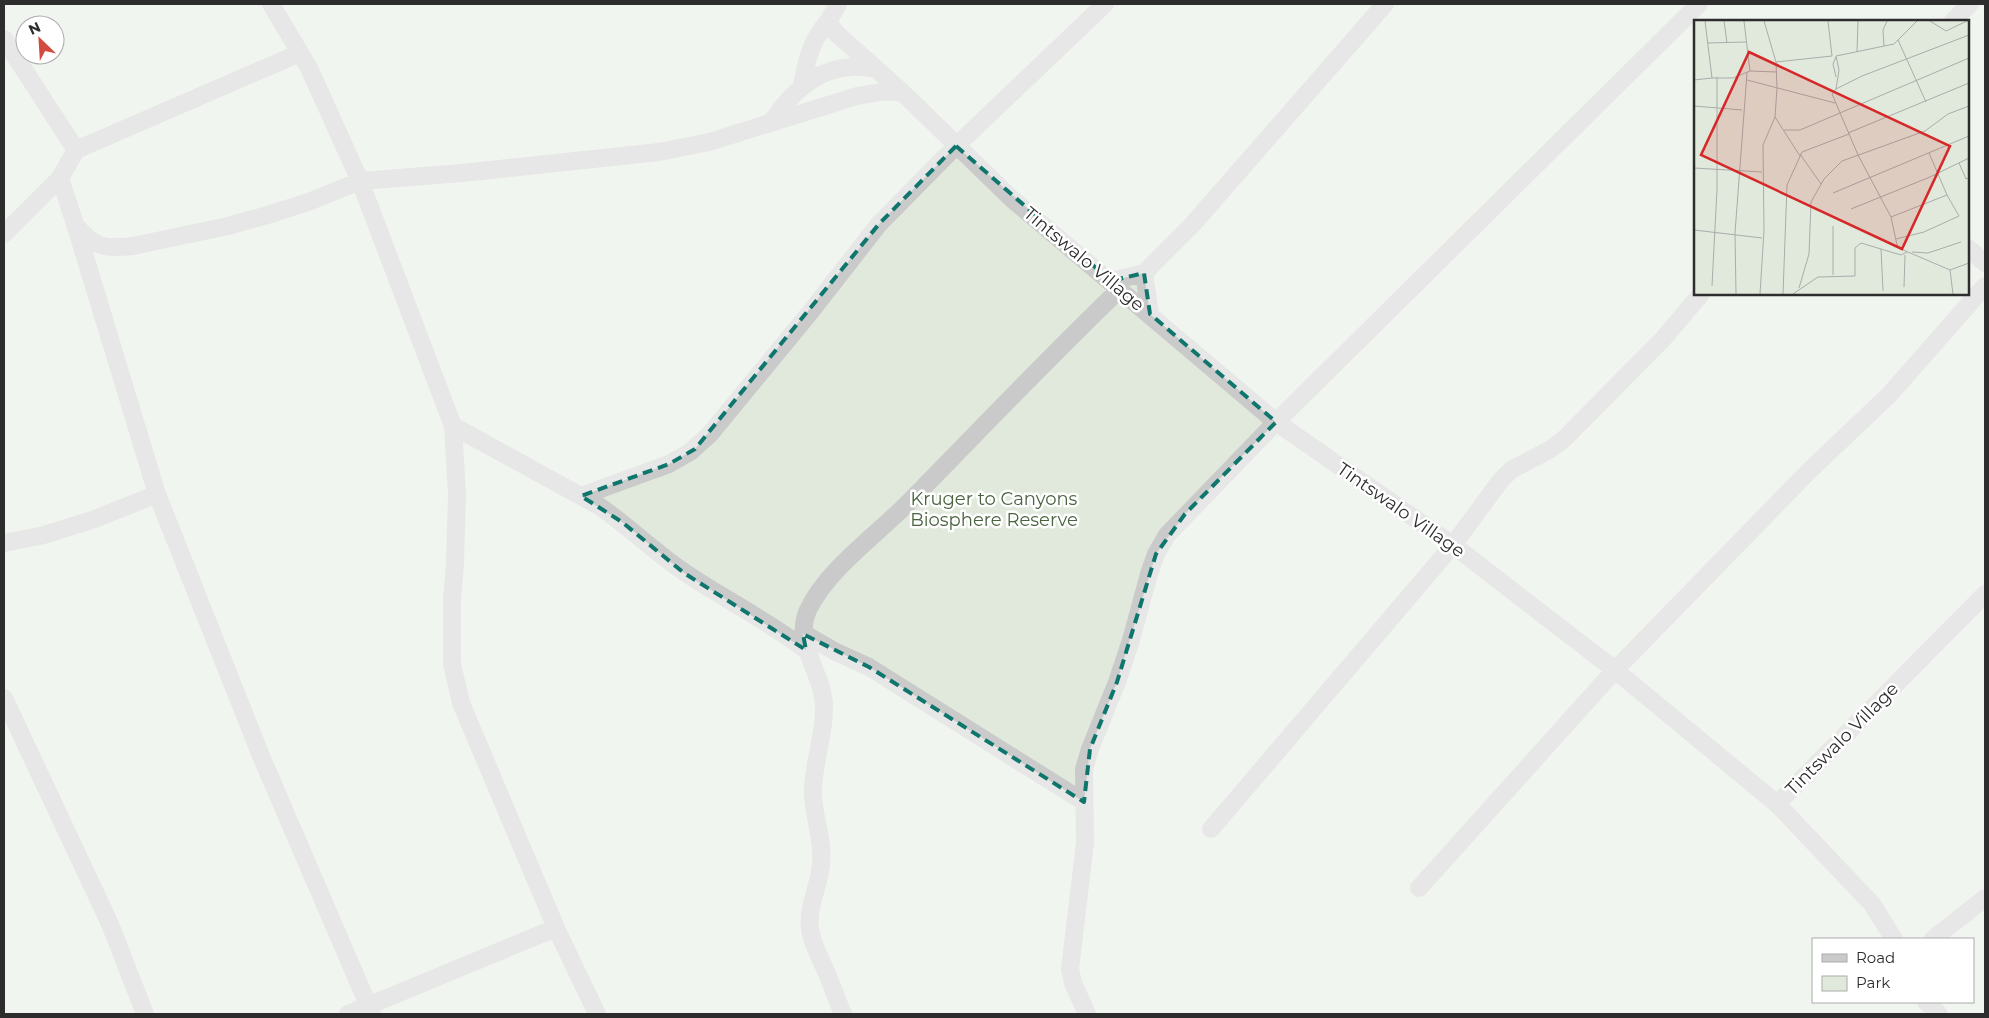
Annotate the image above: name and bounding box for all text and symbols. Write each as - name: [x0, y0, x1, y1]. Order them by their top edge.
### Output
- north arrow: [15, 15, 65, 65]
- text: N: [26, 18, 43, 39]
- inset map: [1694, 20, 1969, 295]
- street label: Tintswalo Village: [1019, 202, 1149, 316]
- street label: Tintswalo Village: [1333, 458, 1469, 562]
- park label: Kruger to Canyons Biosphere Reserve: [910, 488, 1078, 531]
- street label: Tintswalo Village: [1781, 678, 1903, 800]
- legend: [1812, 938, 1974, 1003]
- text: Road: [1856, 948, 1895, 967]
- text: Park: [1856, 973, 1890, 992]

